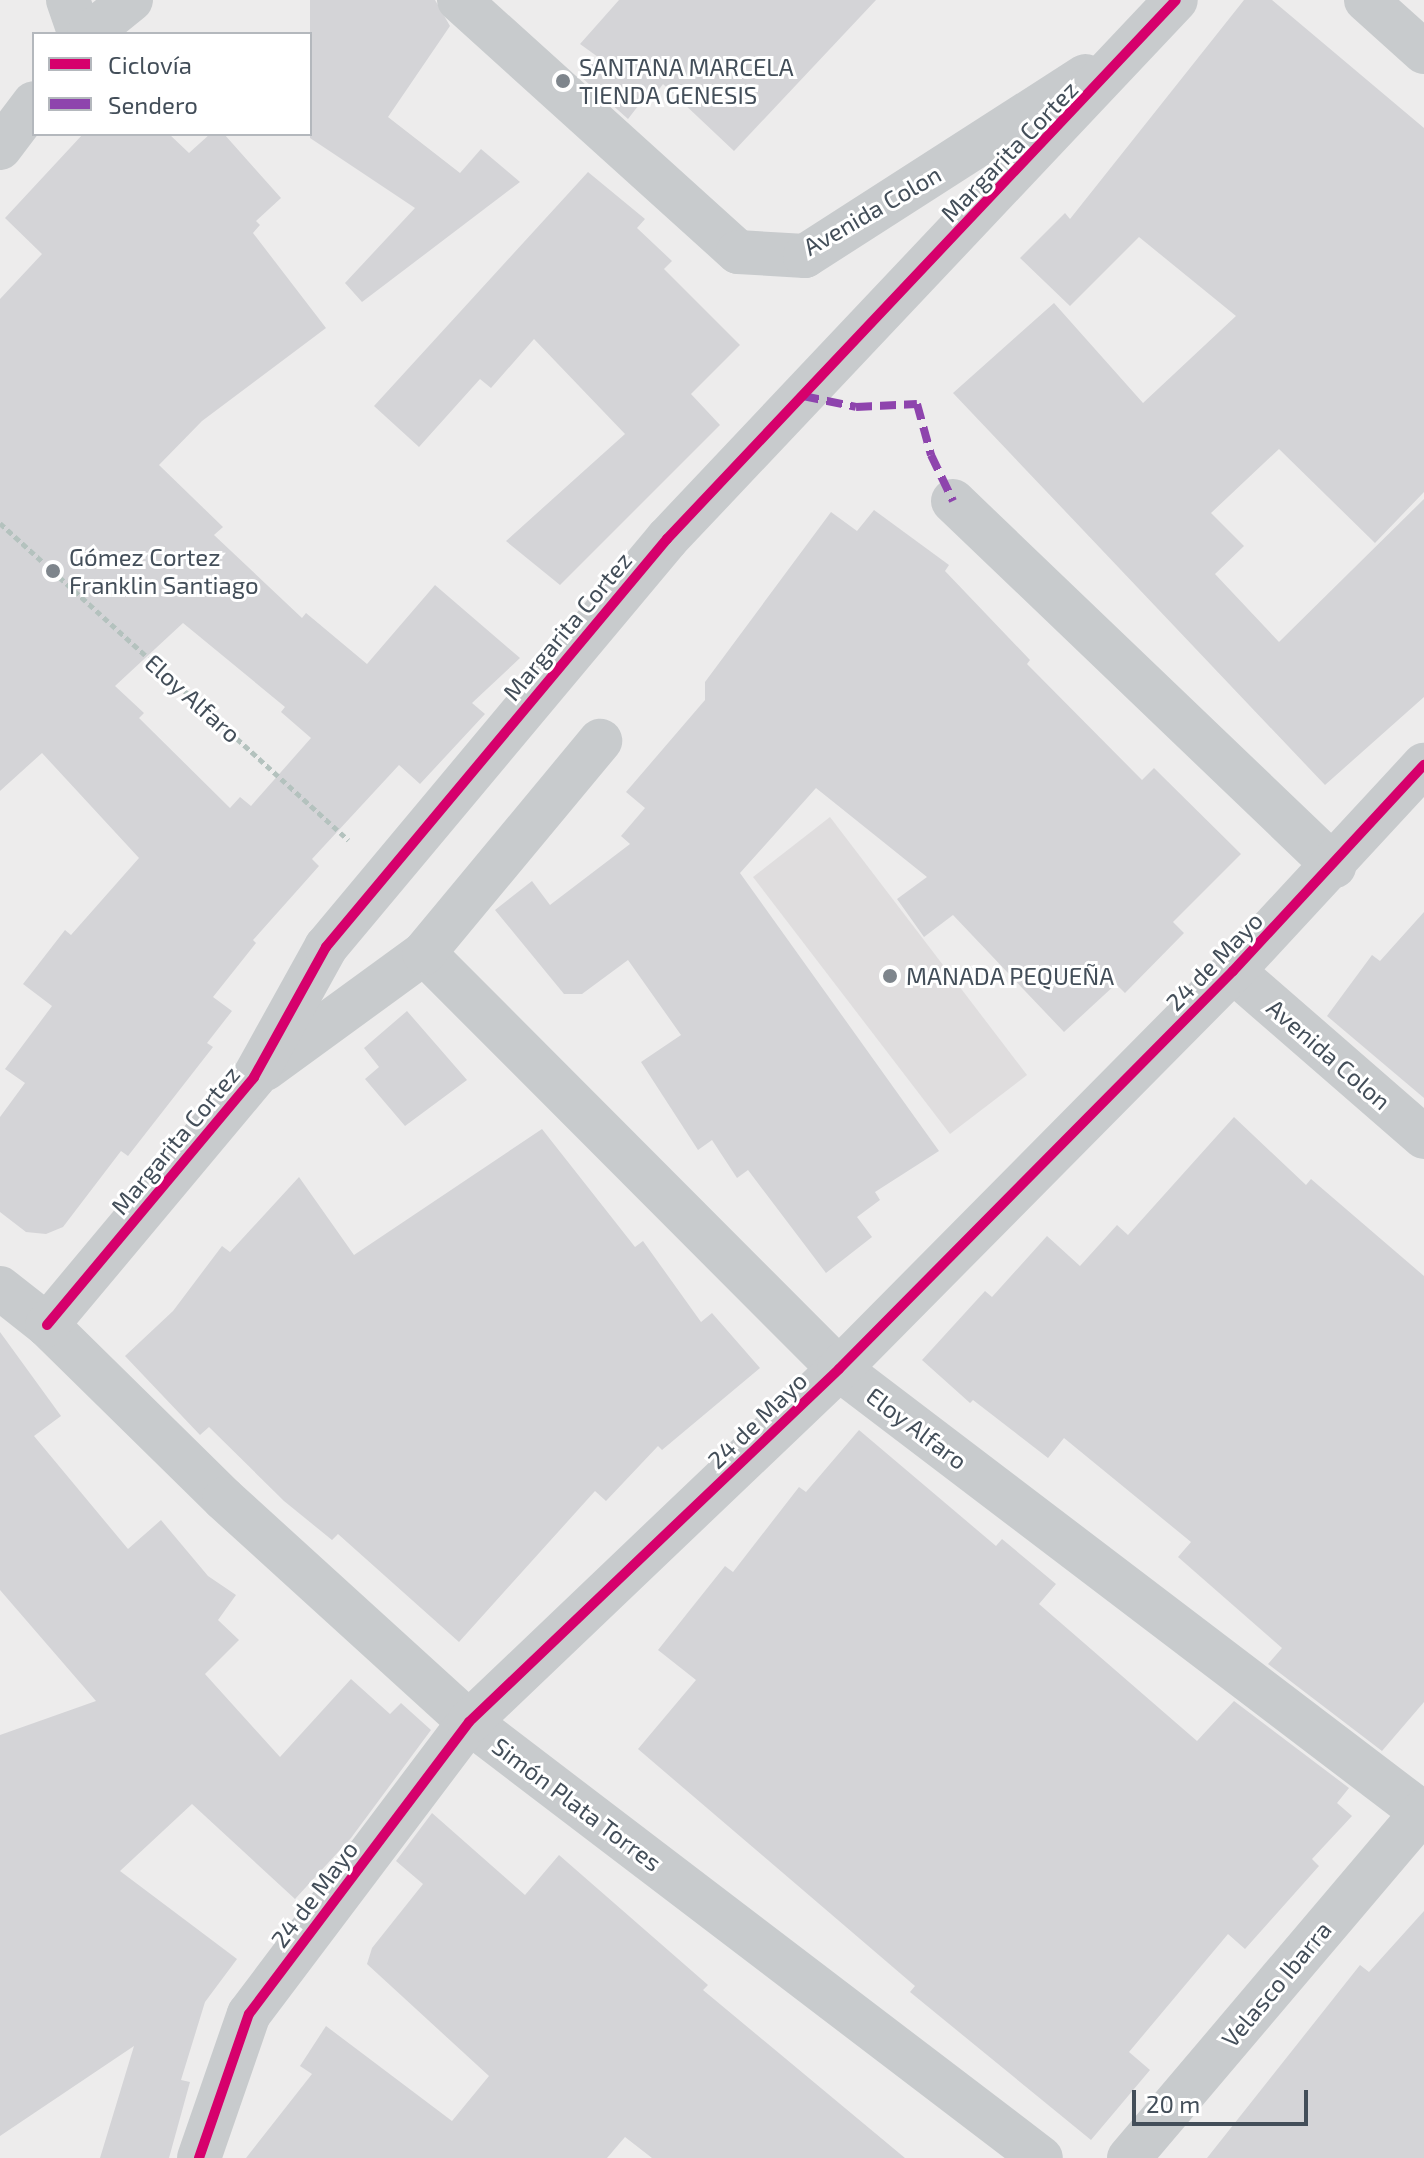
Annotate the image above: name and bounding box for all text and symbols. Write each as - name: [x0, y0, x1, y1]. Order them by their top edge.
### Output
- legend: [32, 32, 312, 136]
- text: Ciclovía: [108, 50, 192, 79]
- place label: SANTANA MARCELA TIENDA GENESIS: [579, 53, 794, 109]
- marker: SANTANA MARCELA TIENDA GENESIS: [554, 72, 572, 90]
- street label: Margarita Cortez: [935, 75, 1083, 227]
- text: Sendero: [108, 90, 198, 119]
- street label: Avenida Colon: [798, 159, 946, 261]
- place label: Gómez Cortez Franklin Santiago: [69, 543, 259, 599]
- street label: Margarita Cortez: [497, 546, 637, 706]
- marker: Gómez Cortez Franklin Santiago: [44, 562, 62, 580]
- street label: Eloy Alfaro: [139, 647, 247, 749]
- street label: 24 de Mayo: [1160, 906, 1268, 1016]
- place label: MANADA PEQUEÑA: [906, 962, 1115, 990]
- marker: MANADA PEQUEÑA: [881, 967, 899, 985]
- street label: Avenida Colon: [1261, 993, 1397, 1115]
- street label: Margarita Cortez: [105, 1060, 245, 1220]
- street label: 24 de Mayo: [702, 1366, 812, 1474]
- street label: Eloy Alfaro: [861, 1381, 973, 1475]
- street label: Simón Plata Torres: [487, 1731, 667, 1877]
- street label: 24 de Mayo: [265, 1835, 363, 1953]
- street label: Velasco Ibarra: [1215, 1915, 1337, 2053]
- scale bar: [1136, 2074, 1312, 2124]
- text: 20 m: [1146, 2089, 1200, 2118]

